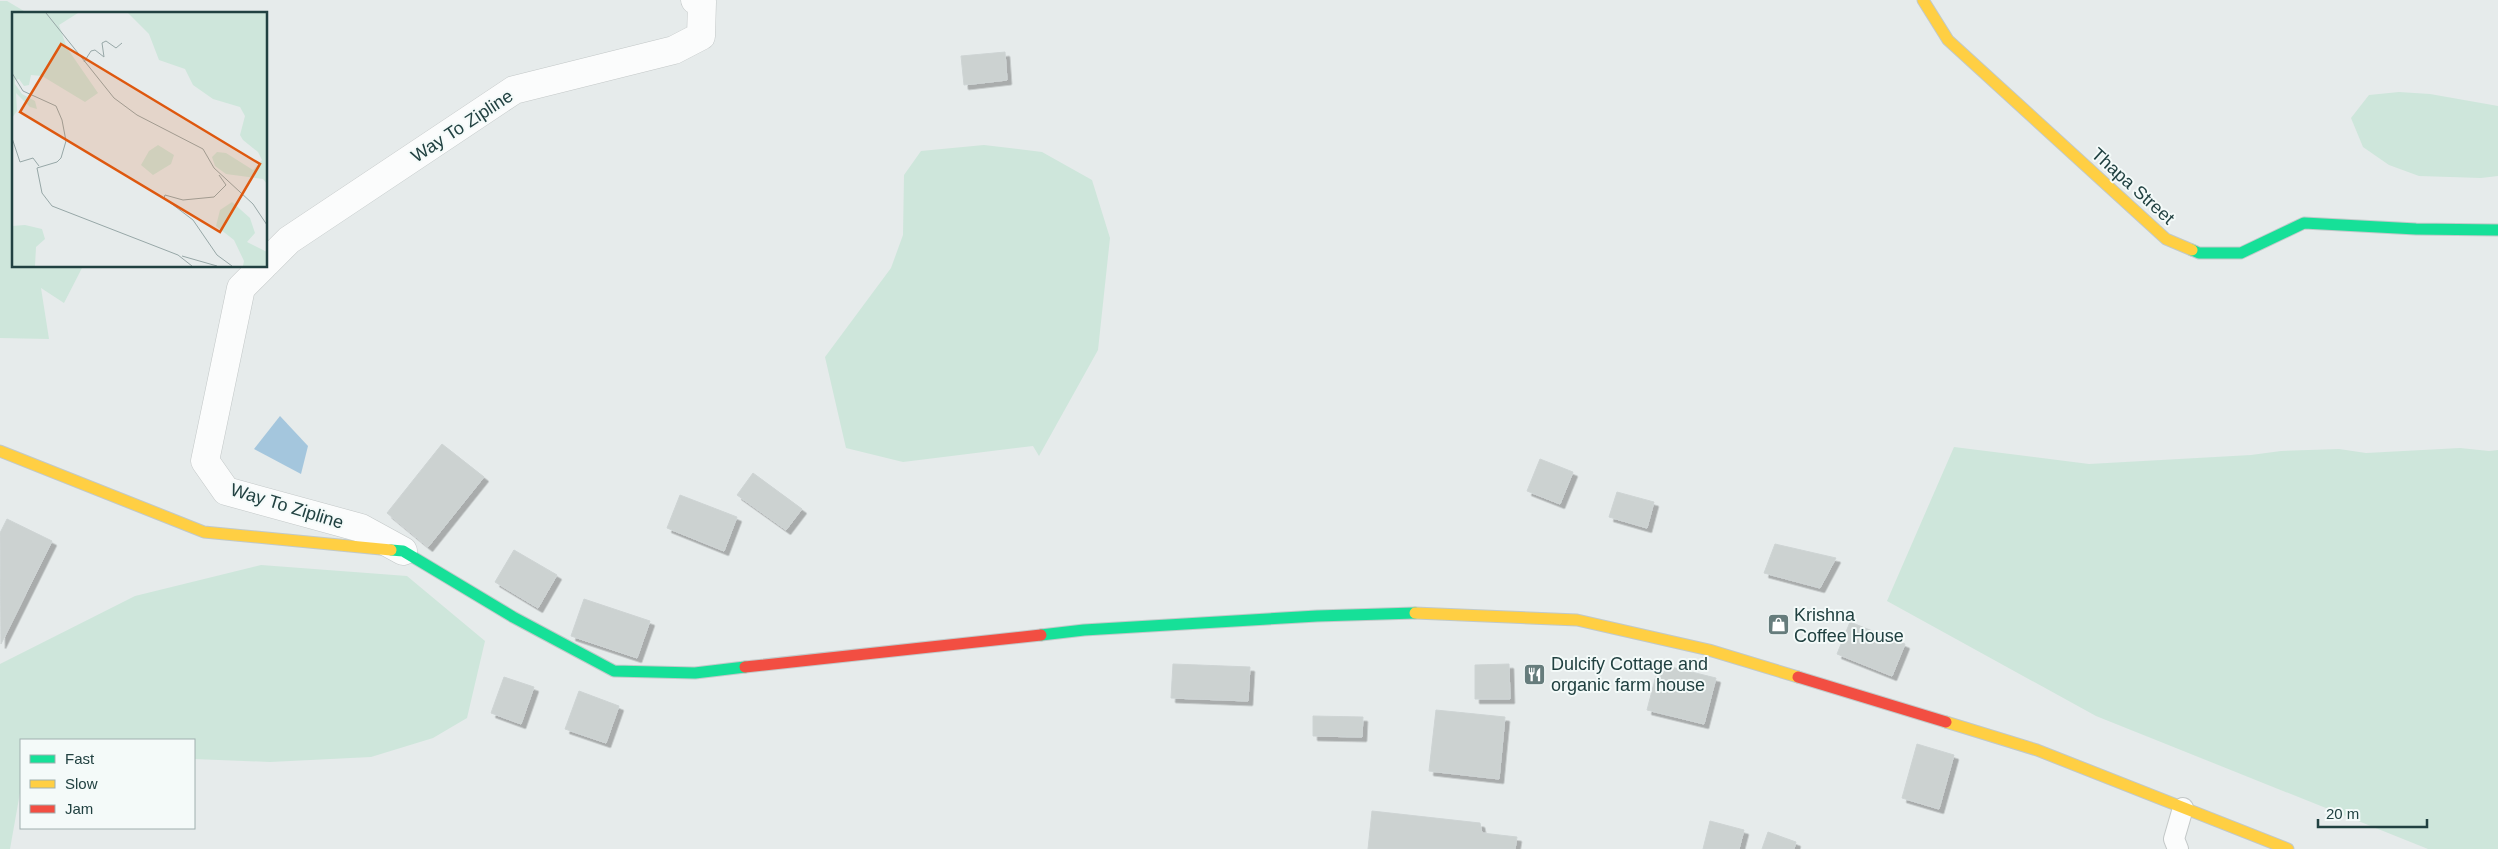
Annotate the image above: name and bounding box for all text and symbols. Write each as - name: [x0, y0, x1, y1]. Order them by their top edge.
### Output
- inset map: [12, 12, 268, 268]
- street label: Way To Zipline: [407, 86, 517, 166]
- street label: Thapa Street: [2088, 144, 2178, 228]
- street label: Way To Zipline: [228, 479, 346, 533]
- place label: Krishna Coffee House: [1794, 605, 1904, 646]
- shop icon: Krishna Coffee House: [1766, 613, 1790, 637]
- place label: Dulcify Cottage and organic farm house: [1551, 654, 1708, 695]
- restaurant icon: Dulcify Cottage and organic farm house: [1523, 662, 1547, 686]
- legend: [20, 739, 195, 829]
- text: Fast: [65, 750, 95, 767]
- text: Slow: [65, 775, 98, 792]
- scale bar: [2318, 796, 2427, 828]
- text: Jam: [65, 800, 93, 817]
- text: 20 m: [2326, 805, 2359, 822]

